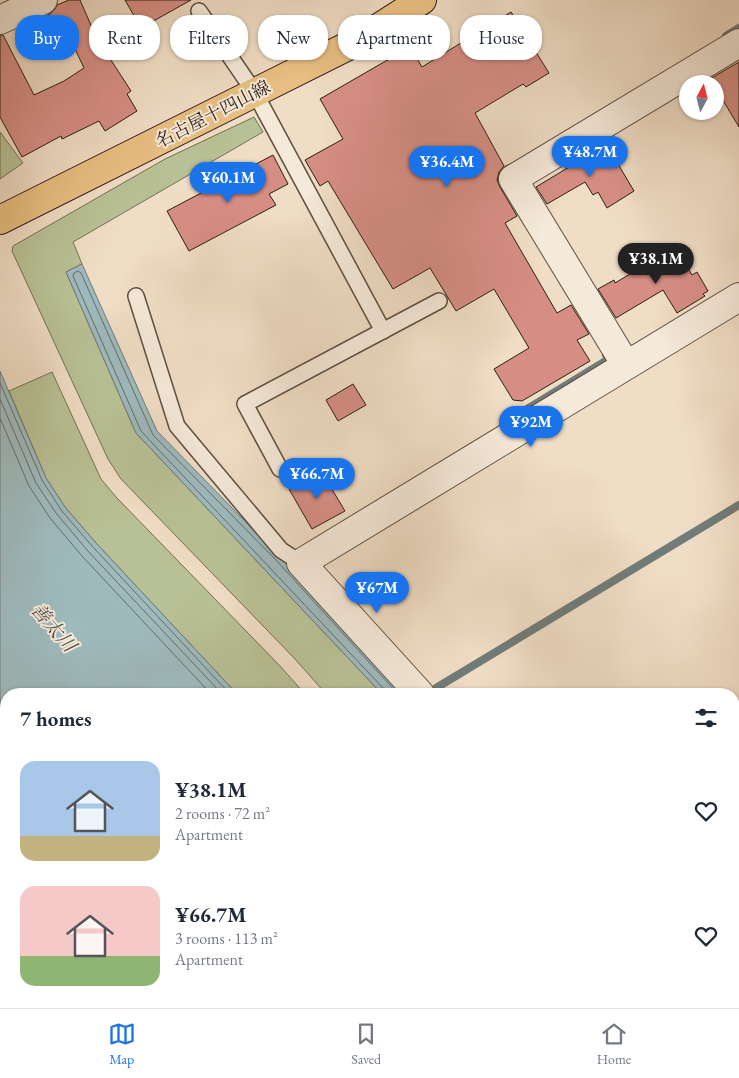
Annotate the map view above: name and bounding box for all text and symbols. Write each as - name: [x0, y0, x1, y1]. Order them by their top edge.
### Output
- chip: Buy: [15, 15, 79, 60]
- chip: Rent: [89, 15, 160, 60]
- chip: Filters: [170, 15, 248, 60]
- chip: New: [258, 15, 328, 60]
- chip: Apartment: [338, 15, 450, 60]
- chip: House: [460, 15, 542, 60]
- street label: 名古屋十四山線: [151, 75, 274, 152]
- north arrow: [679, 75, 724, 120]
- map controls: [679, 75, 724, 120]
- pin: ¥48.7M: [549, 136, 631, 178]
- text: ¥48.7M: [563, 141, 617, 162]
- pin: ¥36.4M: [406, 146, 488, 188]
- text: ¥36.4M: [420, 151, 474, 172]
- pin: ¥60.1M: [187, 162, 269, 204]
- text: ¥60.1M: [201, 167, 255, 188]
- pin: ¥38.1M: [615, 242, 697, 285]
- text: ¥38.1M: [629, 248, 683, 269]
- pin: ¥92M: [501, 406, 561, 448]
- text: ¥92M: [510, 411, 552, 432]
- pin: ¥66.7M: [276, 458, 358, 500]
- text: ¥66.7M: [290, 463, 344, 484]
- pin: ¥67M: [347, 572, 407, 614]
- text: ¥67M: [356, 577, 398, 598]
- water label: 善太川: [25, 598, 83, 659]
- icon: filters: [692, 704, 720, 732]
- text: 7 homes: [20, 705, 92, 732]
- text: ¥38.1M: [175, 776, 246, 803]
- icon: home: [60, 781, 120, 841]
- icon: heart: [692, 797, 720, 825]
- text: 2 rooms · 72 m²: [175, 803, 270, 824]
- text: Apartment: [175, 824, 243, 845]
- text: ¥66.7M: [175, 901, 246, 928]
- icon: home: [60, 906, 120, 966]
- icon: heart: [692, 922, 720, 950]
- text: 3 rooms · 113 m²: [175, 928, 278, 949]
- text: Apartment: [175, 949, 243, 970]
- tab: Map: [108, 1020, 136, 1068]
- tab: Saved: [351, 1020, 381, 1068]
- tab: Home: [597, 1020, 631, 1068]

